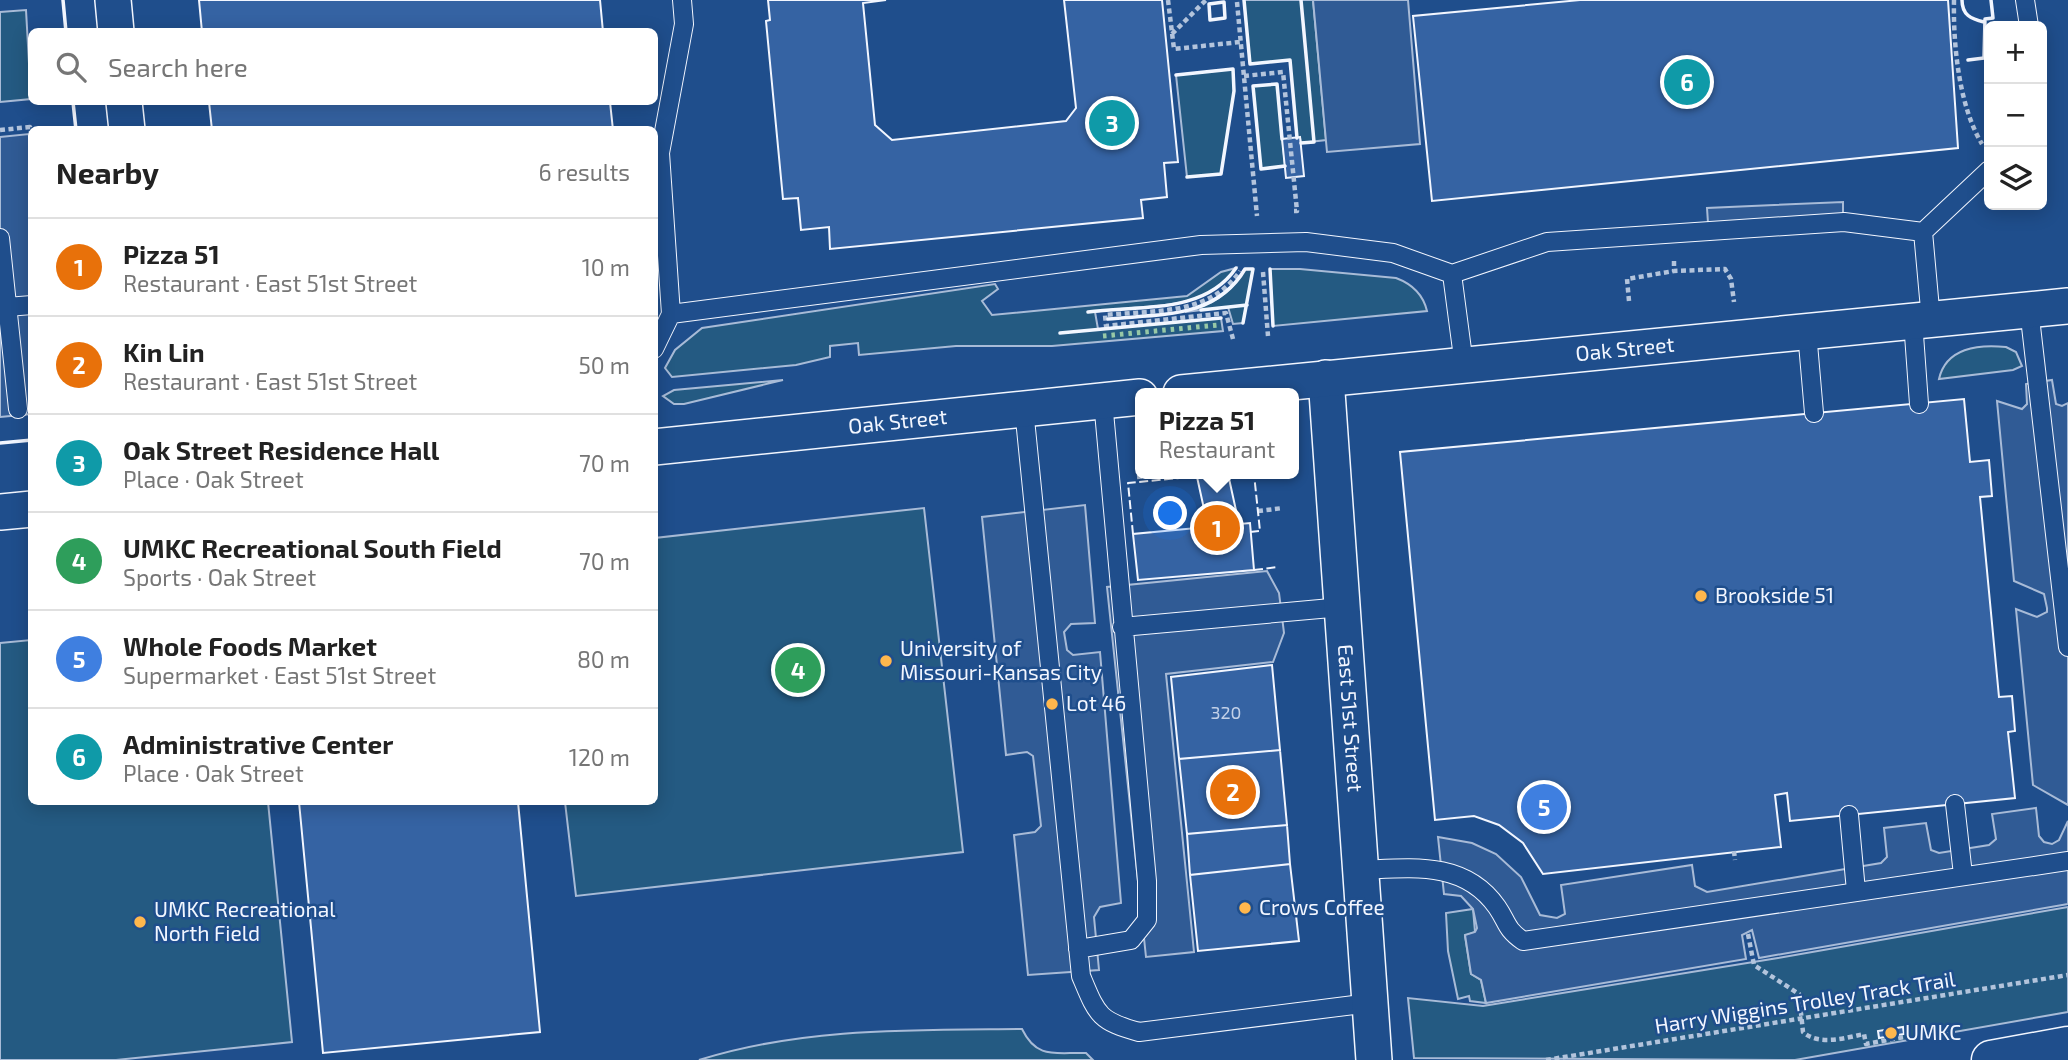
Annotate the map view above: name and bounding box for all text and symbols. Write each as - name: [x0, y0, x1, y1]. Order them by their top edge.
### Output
- map controls: [1984, 21, 2047, 210]
- button: +: [1984, 21, 2047, 84]
- search box: [28, 28, 658, 105]
- icon: search: [52, 48, 90, 86]
- text: Search here: [108, 51, 248, 82]
- pin: 6: [1664, 56, 1710, 108]
- button: −: [1984, 84, 2047, 147]
- pin: 3: [1089, 97, 1135, 149]
- button: layers: [1984, 147, 2047, 210]
- text: Nearby: [56, 154, 159, 190]
- text: 6 results: [539, 158, 630, 186]
- text: Pizza 51: [123, 238, 220, 269]
- text: 1: [74, 253, 84, 281]
- text: 10 m: [582, 253, 630, 281]
- text: Restaurant · East 51st Street: [123, 269, 417, 297]
- street label: Oak Street: [1574, 331, 1675, 365]
- text: Kin Lin: [123, 336, 205, 367]
- text: 2: [72, 351, 86, 379]
- text: 50 m: [579, 351, 630, 379]
- text: Restaurant · East 51st Street: [123, 367, 417, 395]
- popup: [1135, 388, 1299, 479]
- street label: Oak Street: [847, 403, 948, 438]
- text: Pizza 51: [1159, 404, 1255, 435]
- text: Oak Street Residence Hall: [123, 434, 439, 465]
- text: Restaurant: [1159, 435, 1275, 463]
- text: 3: [72, 449, 86, 477]
- text: 70 m: [579, 449, 630, 477]
- text: Place · Oak Street: [123, 465, 304, 493]
- your location: [1153, 496, 1187, 530]
- pin: 1: [1194, 502, 1240, 554]
- text: UMKC Recreational South Field: [123, 532, 502, 563]
- text: 4: [72, 547, 86, 575]
- text: 70 m: [579, 547, 630, 575]
- text: Sports · Oak Street: [123, 563, 316, 591]
- place label: Brookside 51: [1715, 582, 1834, 607]
- marker: Brookside 51: [1693, 588, 1709, 604]
- text: Whole Foods Market: [123, 630, 377, 661]
- place label: University of Missouri-Kansas City: [900, 635, 1102, 684]
- street label: East 51st Street: [1334, 643, 1369, 793]
- pin: 4: [775, 644, 821, 696]
- text: 5: [73, 645, 85, 673]
- text: 80 m: [577, 645, 630, 673]
- marker: University of Missouri-Kansas City: [878, 653, 894, 669]
- text: Supermarket · East 51st Street: [123, 661, 436, 689]
- place label: Lot 46: [1066, 690, 1126, 715]
- marker: Lot 46: [1044, 696, 1060, 712]
- house number: 320: [1211, 701, 1241, 723]
- text: Administrative Center: [123, 728, 393, 759]
- text: 6: [72, 743, 86, 771]
- text: 120 m: [569, 743, 630, 771]
- text: Place · Oak Street: [123, 759, 304, 787]
- pin: 2: [1210, 766, 1256, 818]
- pin: 5: [1521, 781, 1567, 833]
- place label: Crows Coffee: [1259, 894, 1385, 919]
- place label: UMKC Recreational North Field: [154, 896, 336, 945]
- marker: Crows Coffee: [1237, 900, 1253, 916]
- marker: UMKC Recreational North Field: [132, 914, 148, 930]
- street label: Harry Wiggins Trolley Track Trail: [1653, 965, 1958, 1038]
- place label: UMKC: [1905, 1019, 1961, 1044]
- marker: UMKC: [1883, 1025, 1899, 1041]

